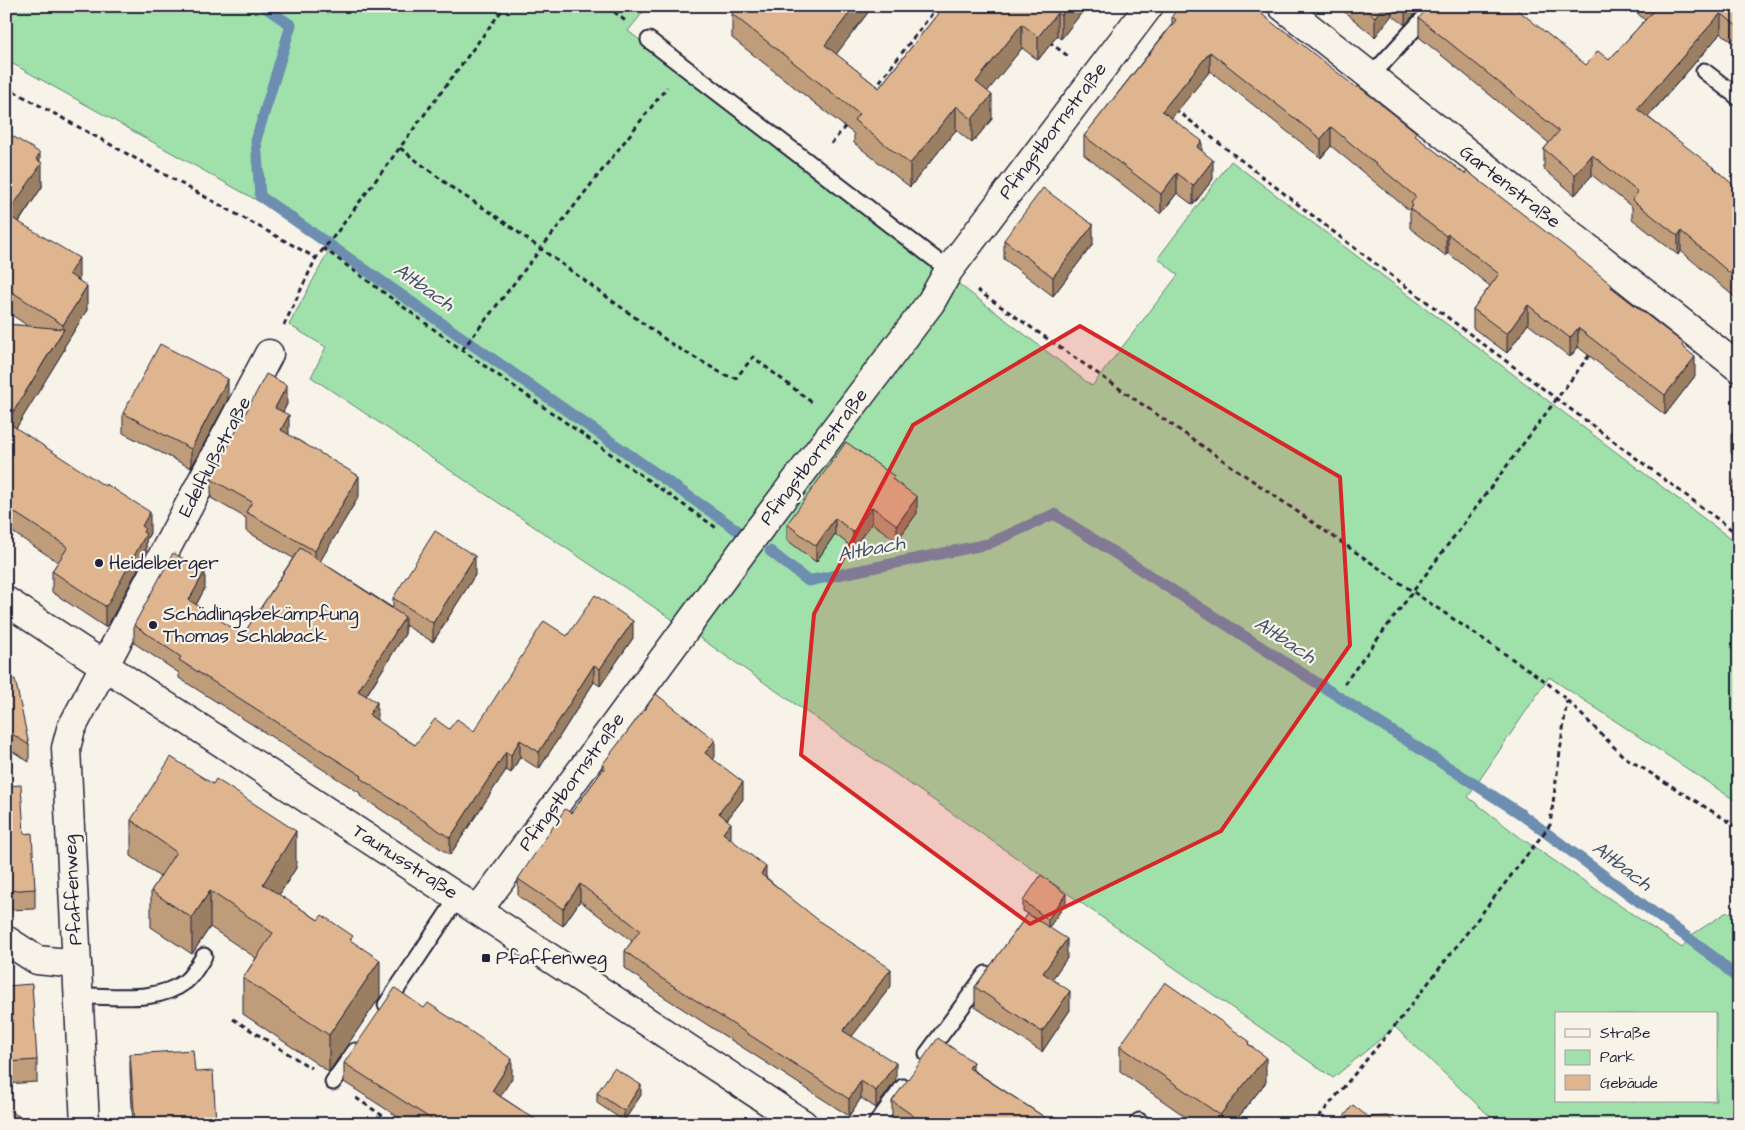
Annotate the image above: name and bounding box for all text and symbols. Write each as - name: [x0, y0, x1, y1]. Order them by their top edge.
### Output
- street label: Pfingstbornstraße: [992, 57, 1114, 206]
- street label: Gartenstraße: [1454, 139, 1566, 235]
- water label: Altbach: [388, 256, 461, 319]
- street label: Pfingstbornstraße: [753, 383, 875, 532]
- street label: Edelflußstraße: [172, 392, 258, 522]
- water label: Altbach: [835, 529, 908, 569]
- place label: Heidelberger: [109, 550, 219, 578]
- marker: Heidelberger: [93, 557, 105, 569]
- place label: Schädlingsbekämpfung Thomas Schlaback: [163, 601, 359, 650]
- water label: Altbach: [1249, 610, 1322, 671]
- marker: Schädlingsbekämpfung Thomas Schlaback: [147, 619, 159, 631]
- street label: Pfingstbornstraße: [512, 707, 632, 857]
- street label: Taunusstraße: [347, 818, 463, 906]
- street label: Pfaffenweg: [57, 834, 90, 946]
- water label: Altbach: [1586, 834, 1658, 898]
- place label: Pfaffenweg: [496, 945, 607, 973]
- marker: Pfaffenweg: [480, 952, 492, 964]
- legend: [1555, 1012, 1718, 1102]
- text: Straße: [1600, 1023, 1650, 1044]
- text: Park: [1600, 1047, 1635, 1068]
- text: Gebäude: [1600, 1073, 1658, 1094]

